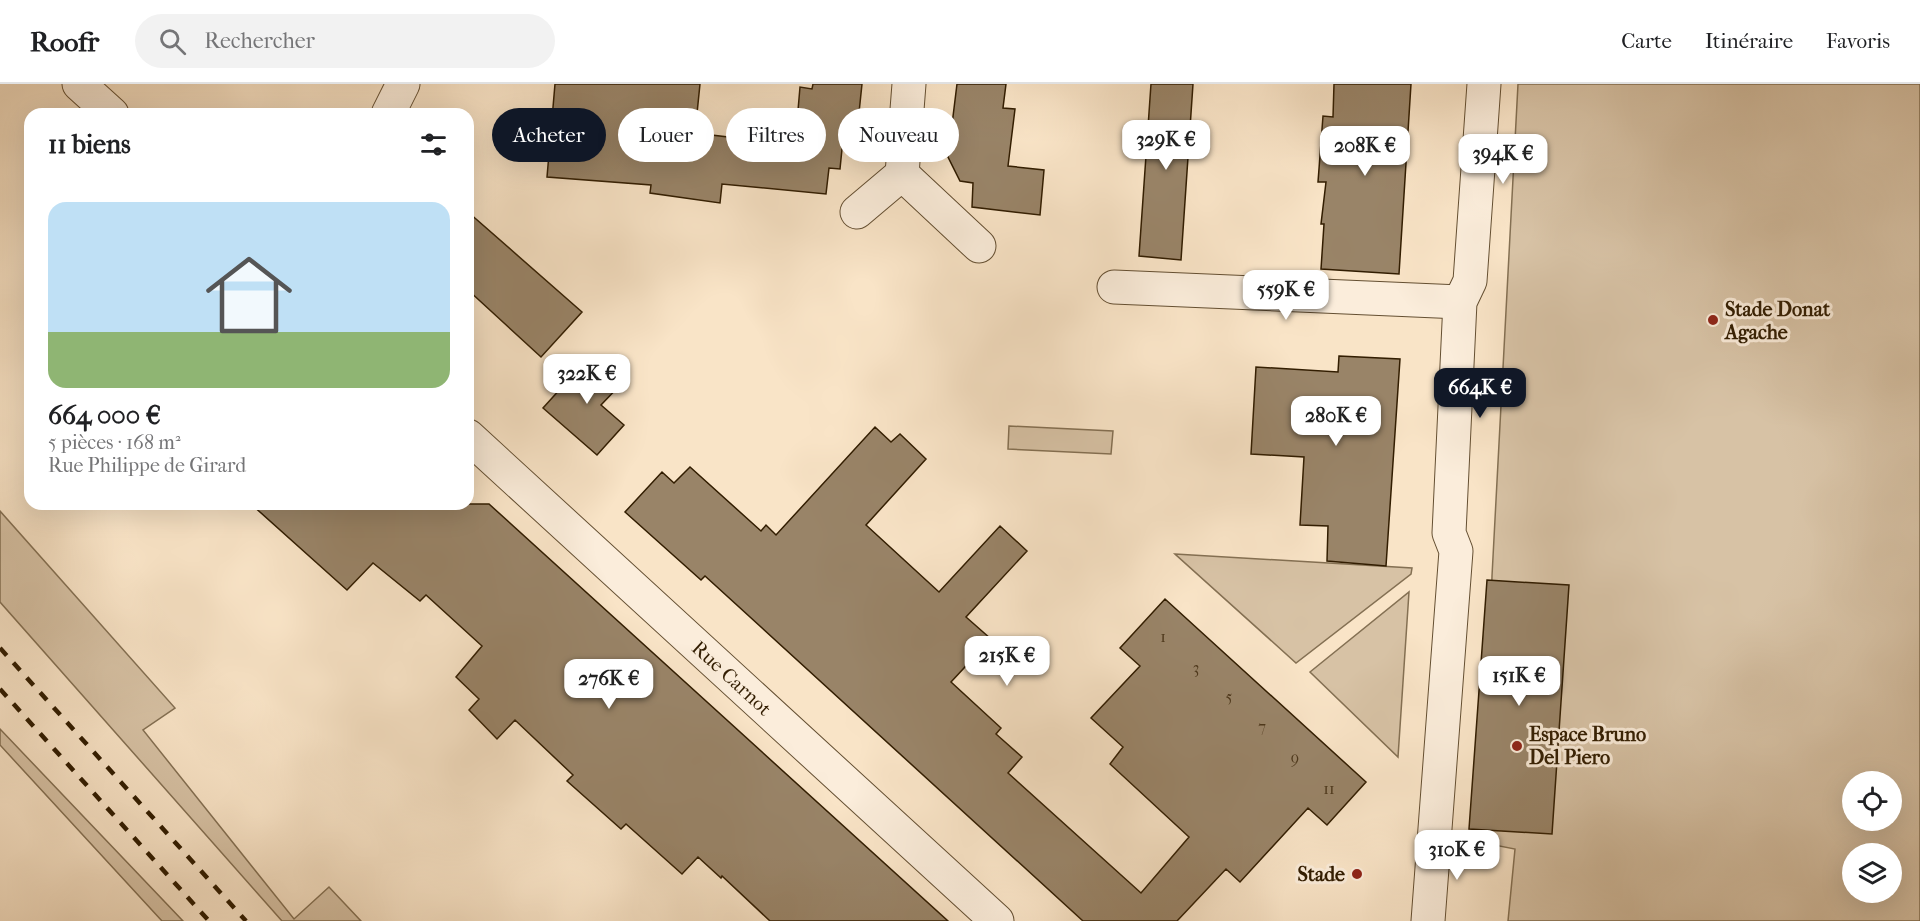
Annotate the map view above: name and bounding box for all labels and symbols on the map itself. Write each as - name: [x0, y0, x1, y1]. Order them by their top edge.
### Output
- pin: 329K €: [1117, 120, 1215, 171]
- pin: 208K €: [1316, 126, 1414, 177]
- pin: 394K €: [1454, 134, 1552, 185]
- pin: 559K €: [1237, 270, 1335, 321]
- place label: Stade Donat Agache: [1723, 298, 1831, 344]
- marker: Stade Donat Agache: [1706, 313, 1720, 327]
- pin: 322K €: [538, 354, 636, 405]
- pin: 664K €: [1431, 368, 1529, 419]
- pin: 280K €: [1287, 396, 1385, 447]
- house number: 1: [1160, 627, 1166, 646]
- street label: Rue Carnot: [687, 636, 776, 720]
- pin: 215K €: [958, 636, 1056, 687]
- pin: 151K €: [1470, 656, 1568, 707]
- house number: 3: [1193, 658, 1199, 677]
- pin: 276K €: [560, 659, 658, 710]
- house number: 5: [1226, 687, 1233, 706]
- house number: 7: [1258, 717, 1266, 736]
- place label: Espace Bruno Del Piero: [1529, 723, 1646, 769]
- marker: Espace Bruno Del Piero: [1510, 739, 1524, 753]
- house number: 9: [1291, 748, 1299, 767]
- house number: 11: [1323, 779, 1335, 798]
- pin: 310K €: [1408, 830, 1506, 881]
- place label: Stade: [1298, 863, 1345, 886]
- marker: Stade: [1350, 867, 1364, 881]

